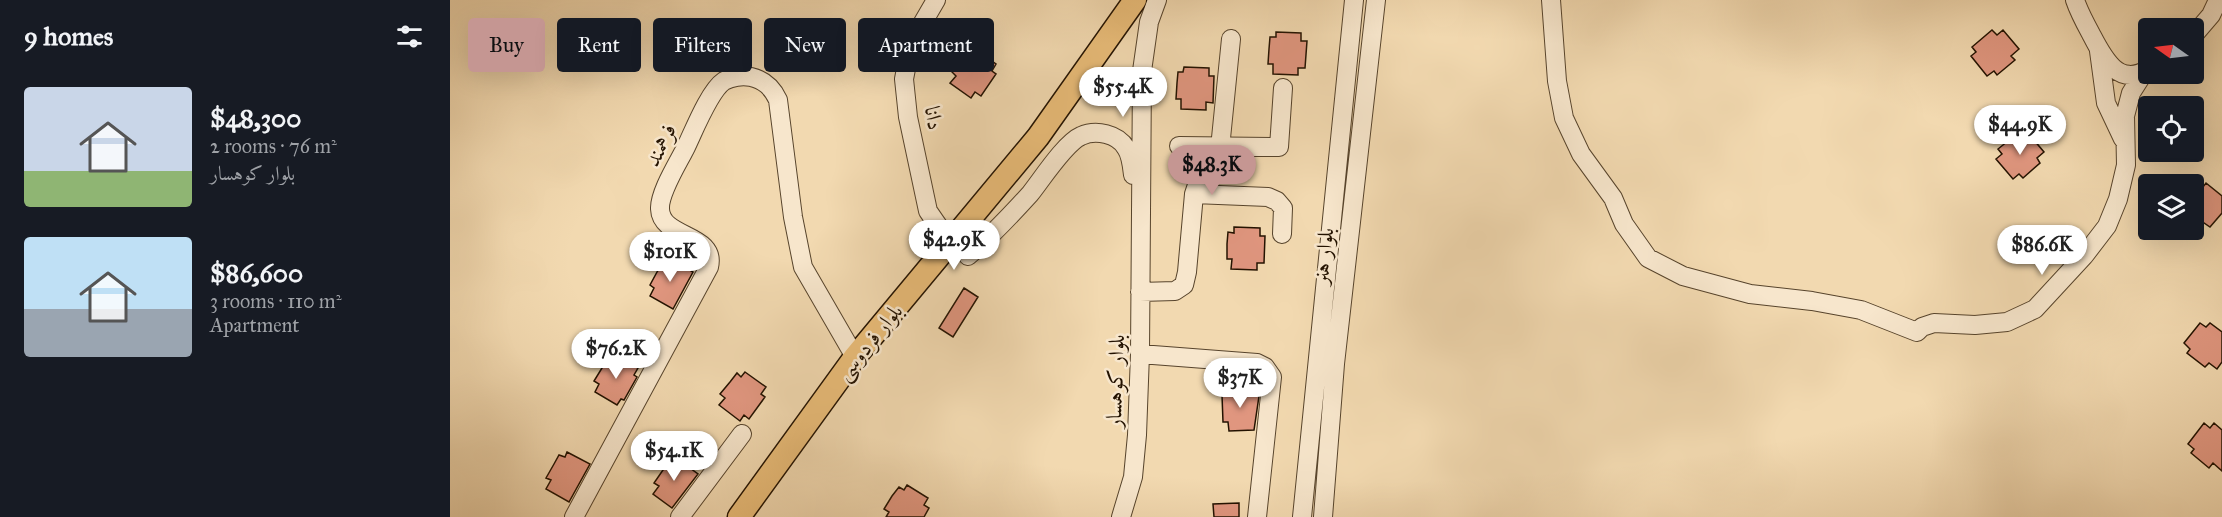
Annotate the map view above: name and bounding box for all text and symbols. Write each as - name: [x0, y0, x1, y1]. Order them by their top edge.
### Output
- chip: Buy: [468, 18, 545, 72]
- chip: Rent: [557, 18, 641, 72]
- chip: Filters: [653, 18, 752, 72]
- chip: New: [764, 18, 846, 72]
- chip: Apartment: [858, 18, 994, 72]
- north arrow: [2138, 18, 2204, 84]
- map controls: [2138, 18, 2204, 240]
- text: 9 homes: [24, 20, 113, 52]
- icon: filters: [393, 20, 426, 53]
- pin: $55.4K: [1074, 67, 1172, 118]
- text: $55.4K: [1093, 74, 1153, 98]
- button: locate: [2138, 96, 2204, 162]
- text: $48,300: [210, 102, 301, 134]
- street label: دانا: [919, 104, 949, 132]
- pin: $44.9K: [1971, 105, 2069, 156]
- icon: home: [72, 111, 144, 183]
- text: $44.9K: [1988, 112, 2052, 136]
- street label: فرهمند: [638, 119, 683, 171]
- text: 2 rooms · 76 m²: [210, 134, 337, 158]
- pin: $48.3K: [1163, 145, 1261, 196]
- text: $48.3K: [1182, 152, 1242, 176]
- text: بلوار کوهسار: [210, 161, 295, 185]
- button: layers: [2138, 174, 2204, 240]
- pin: $42.9K: [905, 220, 1003, 271]
- pin: $86.6K: [1993, 225, 2091, 276]
- street label: بلوار هنر: [1306, 226, 1339, 288]
- text: $42.9K: [923, 227, 985, 251]
- pin: $101K: [628, 232, 712, 283]
- text: $86.6K: [2011, 232, 2073, 256]
- text: $101K: [643, 239, 697, 263]
- text: $86,600: [210, 257, 303, 289]
- icon: home: [72, 261, 144, 333]
- text: 3 rooms · 110 m²: [210, 289, 341, 313]
- street label: بلوار فردوسی: [830, 298, 910, 387]
- text: Apartment: [210, 313, 299, 337]
- pin: $76.2K: [567, 329, 665, 380]
- street label: بلوار کوهسار: [1100, 334, 1130, 430]
- text: $76.2K: [585, 336, 647, 360]
- pin: $37K: [1204, 358, 1276, 409]
- text: $37K: [1218, 365, 1262, 389]
- pin: $54.1K: [625, 431, 723, 482]
- text: $54.1K: [645, 438, 703, 462]

